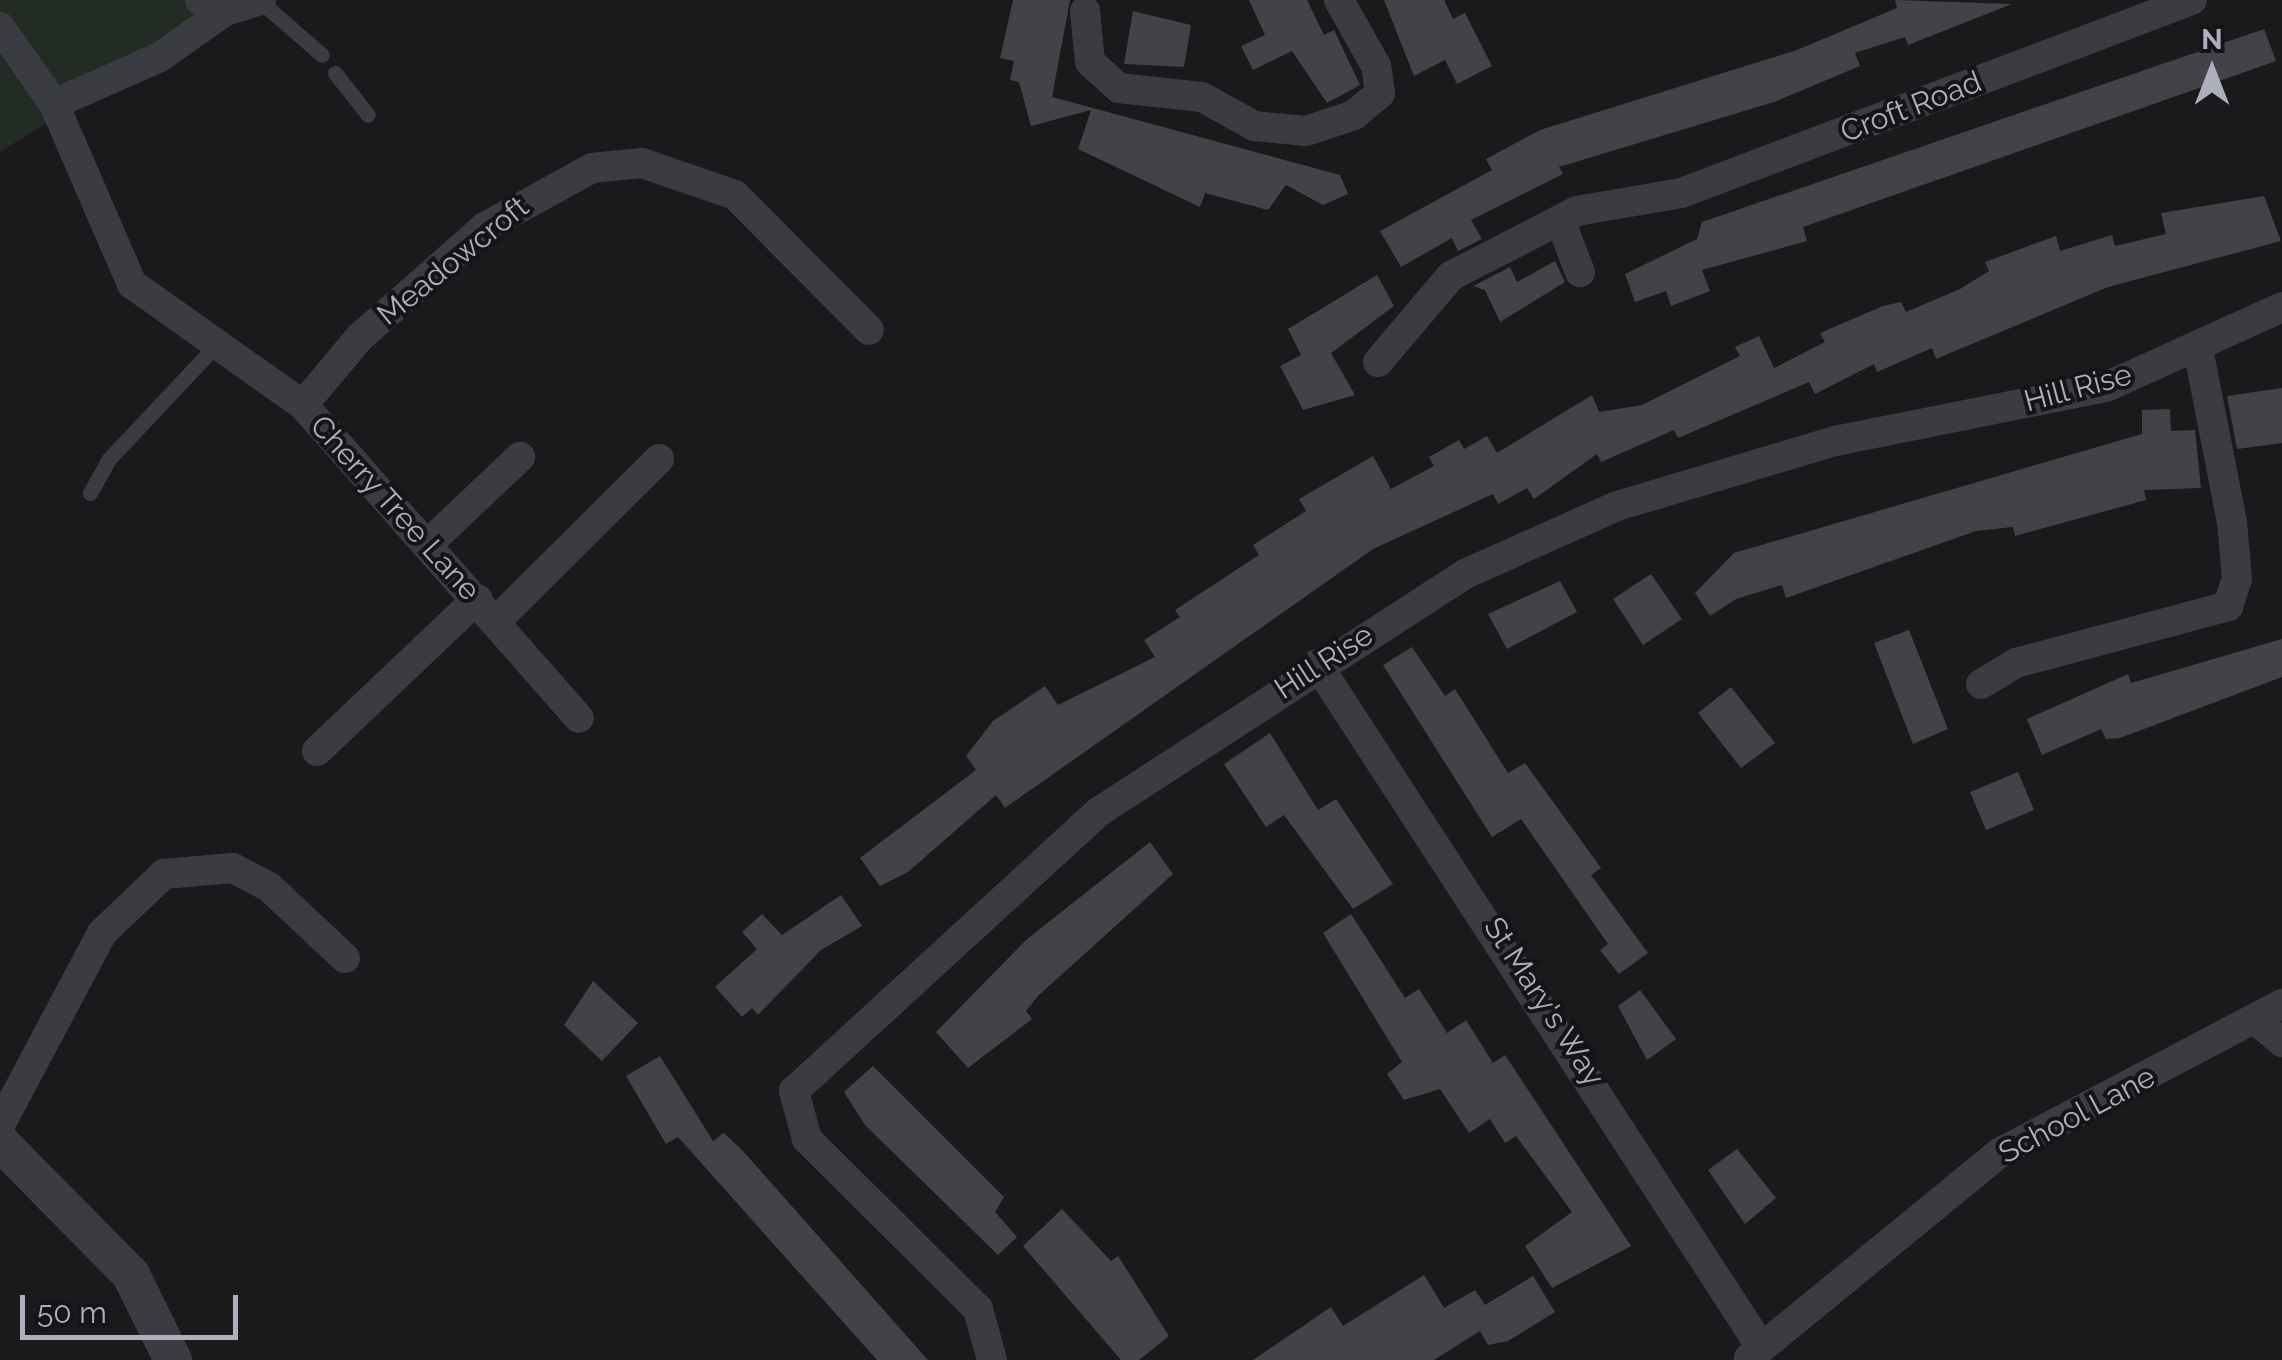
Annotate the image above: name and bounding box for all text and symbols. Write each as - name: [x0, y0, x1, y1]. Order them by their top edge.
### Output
- north arrow: [2162, 20, 2262, 120]
- text: N: [2201, 23, 2223, 56]
- street label: Croft Road: [1836, 64, 1986, 150]
- street label: Meadowcroft: [370, 189, 536, 333]
- street label: Hill Rise: [2020, 356, 2136, 420]
- street label: Cherry Tree Lane: [302, 407, 488, 609]
- street label: Hill Rise: [1268, 617, 1380, 707]
- street label: St Mary's Way: [1476, 911, 1612, 1093]
- street label: School Lane: [1992, 1059, 2162, 1171]
- scale bar: [25, 1275, 242, 1337]
- text: 50 m: [37, 1295, 107, 1330]

